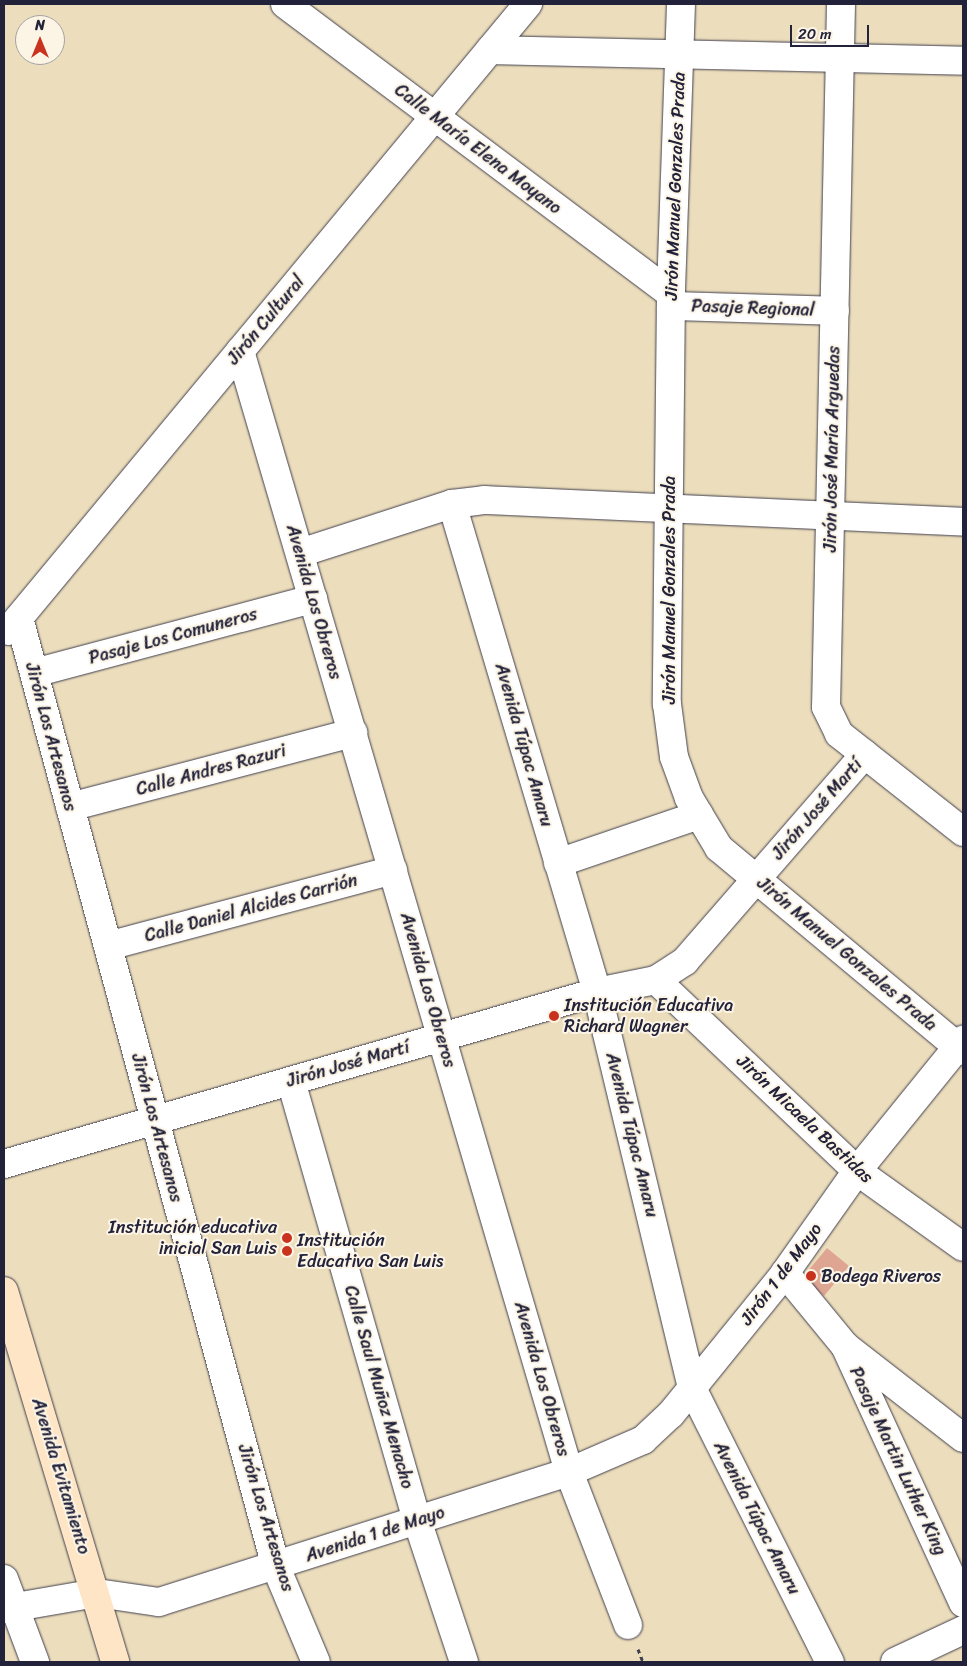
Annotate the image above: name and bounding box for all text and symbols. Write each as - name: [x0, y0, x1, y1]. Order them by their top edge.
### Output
- text: N: [35, 13, 45, 38]
- north arrow: [15, 15, 65, 65]
- scale bar: [792, 15, 871, 47]
- text: 20 m: [798, 21, 832, 47]
- street label: Jirón Manuel Gonzales Prada: [660, 73, 690, 299]
- street label: Calle María Elena Moyano: [390, 79, 566, 219]
- street label: Jirón Cultural: [223, 271, 309, 369]
- street label: Pasaje Regional: [691, 295, 815, 321]
- street label: Jirón José María Arguedas: [819, 345, 845, 553]
- street label: Jirón Manuel Gonzales Prada: [658, 477, 680, 703]
- street label: Avenida Los Obreros: [281, 522, 347, 682]
- street label: Pasaje Los Comuneros: [86, 603, 260, 669]
- street label: Jirón Los Artesanos: [21, 660, 81, 814]
- street label: Avenida Túpac Amaru: [490, 661, 558, 829]
- street label: Calle Andres Razuri: [133, 739, 289, 801]
- street label: Jirón José Martí: [767, 754, 867, 864]
- street label: Calle Daniel Alcides Carrión: [142, 869, 360, 947]
- street label: Jirón Manuel Gonzales Prada: [753, 873, 941, 1035]
- street label: Avenida Los Obreros: [395, 910, 461, 1070]
- place label: Institución Educativa Richard Wagner: [564, 995, 733, 1038]
- marker: Institución Educativa Richard Wagner: [548, 1010, 560, 1022]
- street label: Jirón José Martí: [283, 1036, 413, 1092]
- street label: Avenida Túpac Amaru: [601, 1050, 663, 1220]
- street label: Jirón Micaela Bastidas: [733, 1050, 877, 1188]
- street label: Jirón Los Artesanos: [127, 1051, 187, 1205]
- place label: Institución educativa inicial San Luis: [109, 1217, 277, 1260]
- street label: Jirón 1 de Mayo: [736, 1219, 826, 1329]
- place label: Institución Educativa San Luis: [297, 1230, 444, 1272]
- marker: Institución educativa inicial San Luis: [281, 1232, 293, 1244]
- marker: Institución Educativa San Luis: [281, 1245, 293, 1257]
- place label: Bodega Riveros: [821, 1265, 940, 1287]
- marker: Bodega Riveros: [805, 1270, 817, 1282]
- street label: Calle Saul Muñoz Menacho: [340, 1283, 418, 1491]
- street label: Avenida Los Obreros: [509, 1299, 575, 1459]
- street label: Pasaje Martin Luther King: [845, 1363, 951, 1559]
- street label: Avenida Evitamiento: [27, 1395, 95, 1557]
- street label: Avenida Túpac Amaru: [709, 1438, 805, 1598]
- street label: Jirón Los Artesanos: [233, 1441, 299, 1595]
- street label: Avenida 1 de Mayo: [303, 1501, 447, 1567]

